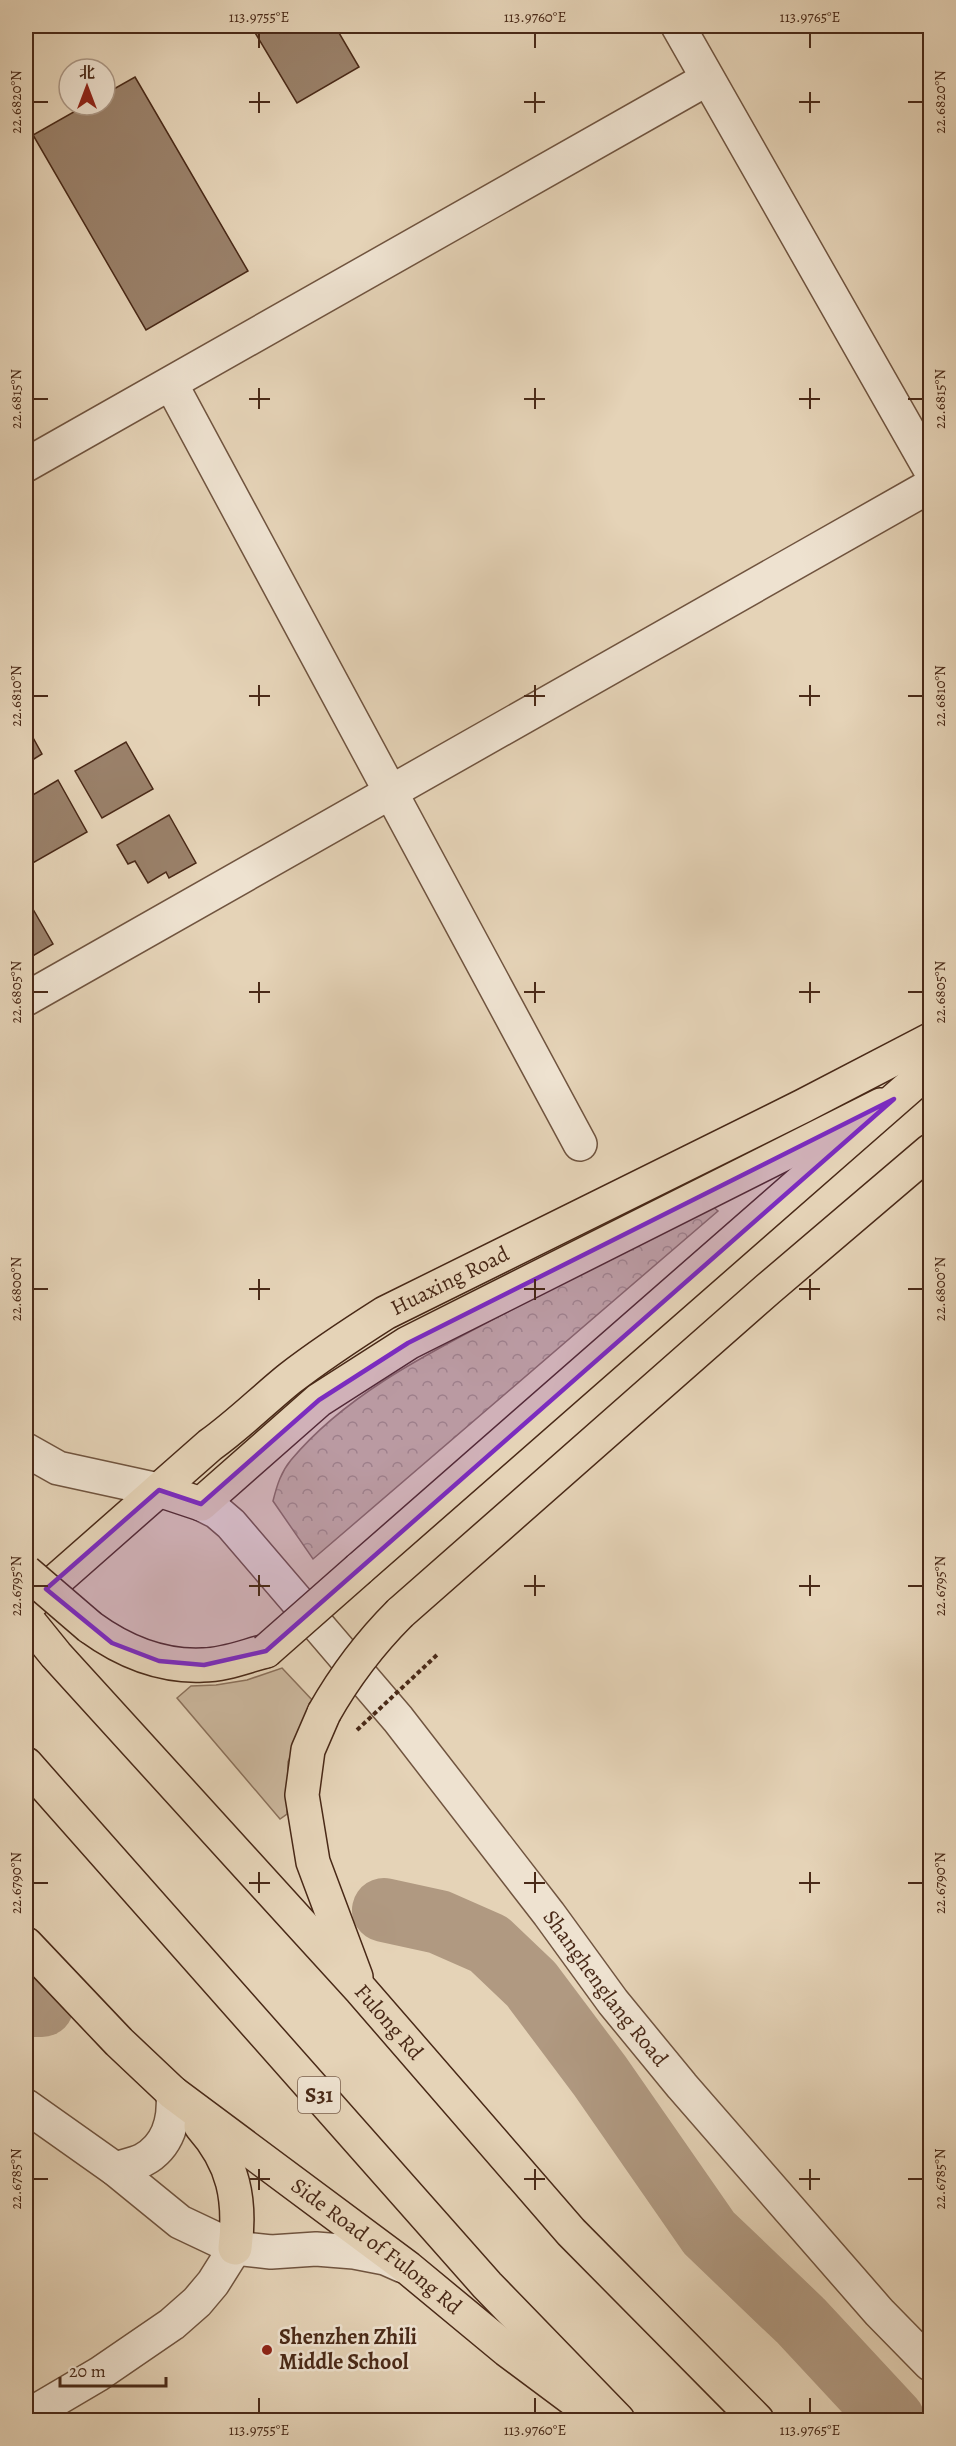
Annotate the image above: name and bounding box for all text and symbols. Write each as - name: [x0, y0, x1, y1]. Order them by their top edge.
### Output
- text: 113.9755°E: [229, 7, 289, 27]
- text: 113.9760°E: [504, 7, 566, 27]
- text: 113.9765°E: [780, 7, 840, 27]
- north arrow: [57, 57, 117, 117]
- text: 北: [79, 62, 95, 84]
- text: 22.6820°N: [6, 70, 26, 134]
- text: 22.6820°N: [930, 70, 950, 134]
- text: 22.6815°N: [6, 369, 26, 429]
- text: 22.6815°N: [930, 369, 950, 429]
- text: 22.6810°N: [6, 665, 26, 727]
- text: 22.6810°N: [930, 665, 950, 727]
- text: 22.6805°N: [6, 960, 26, 1023]
- text: 22.6805°N: [930, 960, 950, 1023]
- street label: Huaxing Road: [385, 1239, 514, 1323]
- text: 22.6800°N: [6, 1257, 26, 1321]
- text: 22.6800°N: [930, 1257, 950, 1321]
- text: 22.6795°N: [6, 1555, 26, 1616]
- text: 22.6795°N: [930, 1555, 950, 1616]
- text: 22.6790°N: [6, 1852, 26, 1914]
- text: 22.6790°N: [930, 1852, 950, 1914]
- street label: Shanghenglang Road: [536, 1904, 675, 2073]
- street label: Fulong Rd: [347, 1978, 430, 2067]
- road number: S31: [298, 2077, 340, 2113]
- text: 22.6785°N: [6, 2148, 26, 2210]
- text: 22.6785°N: [930, 2148, 950, 2210]
- street label: Side Road of Fulong Rd: [285, 2171, 468, 2322]
- place label: Shenzhen Zhili Middle School: [279, 2322, 417, 2377]
- marker: Shenzhen Zhili Middle School: [260, 2343, 274, 2357]
- scale bar: [60, 2350, 166, 2388]
- text: 20 m: [69, 2359, 106, 2383]
- text: 113.9755°E: [229, 2420, 289, 2440]
- text: 113.9760°E: [504, 2420, 566, 2440]
- text: 113.9765°E: [780, 2420, 840, 2440]

